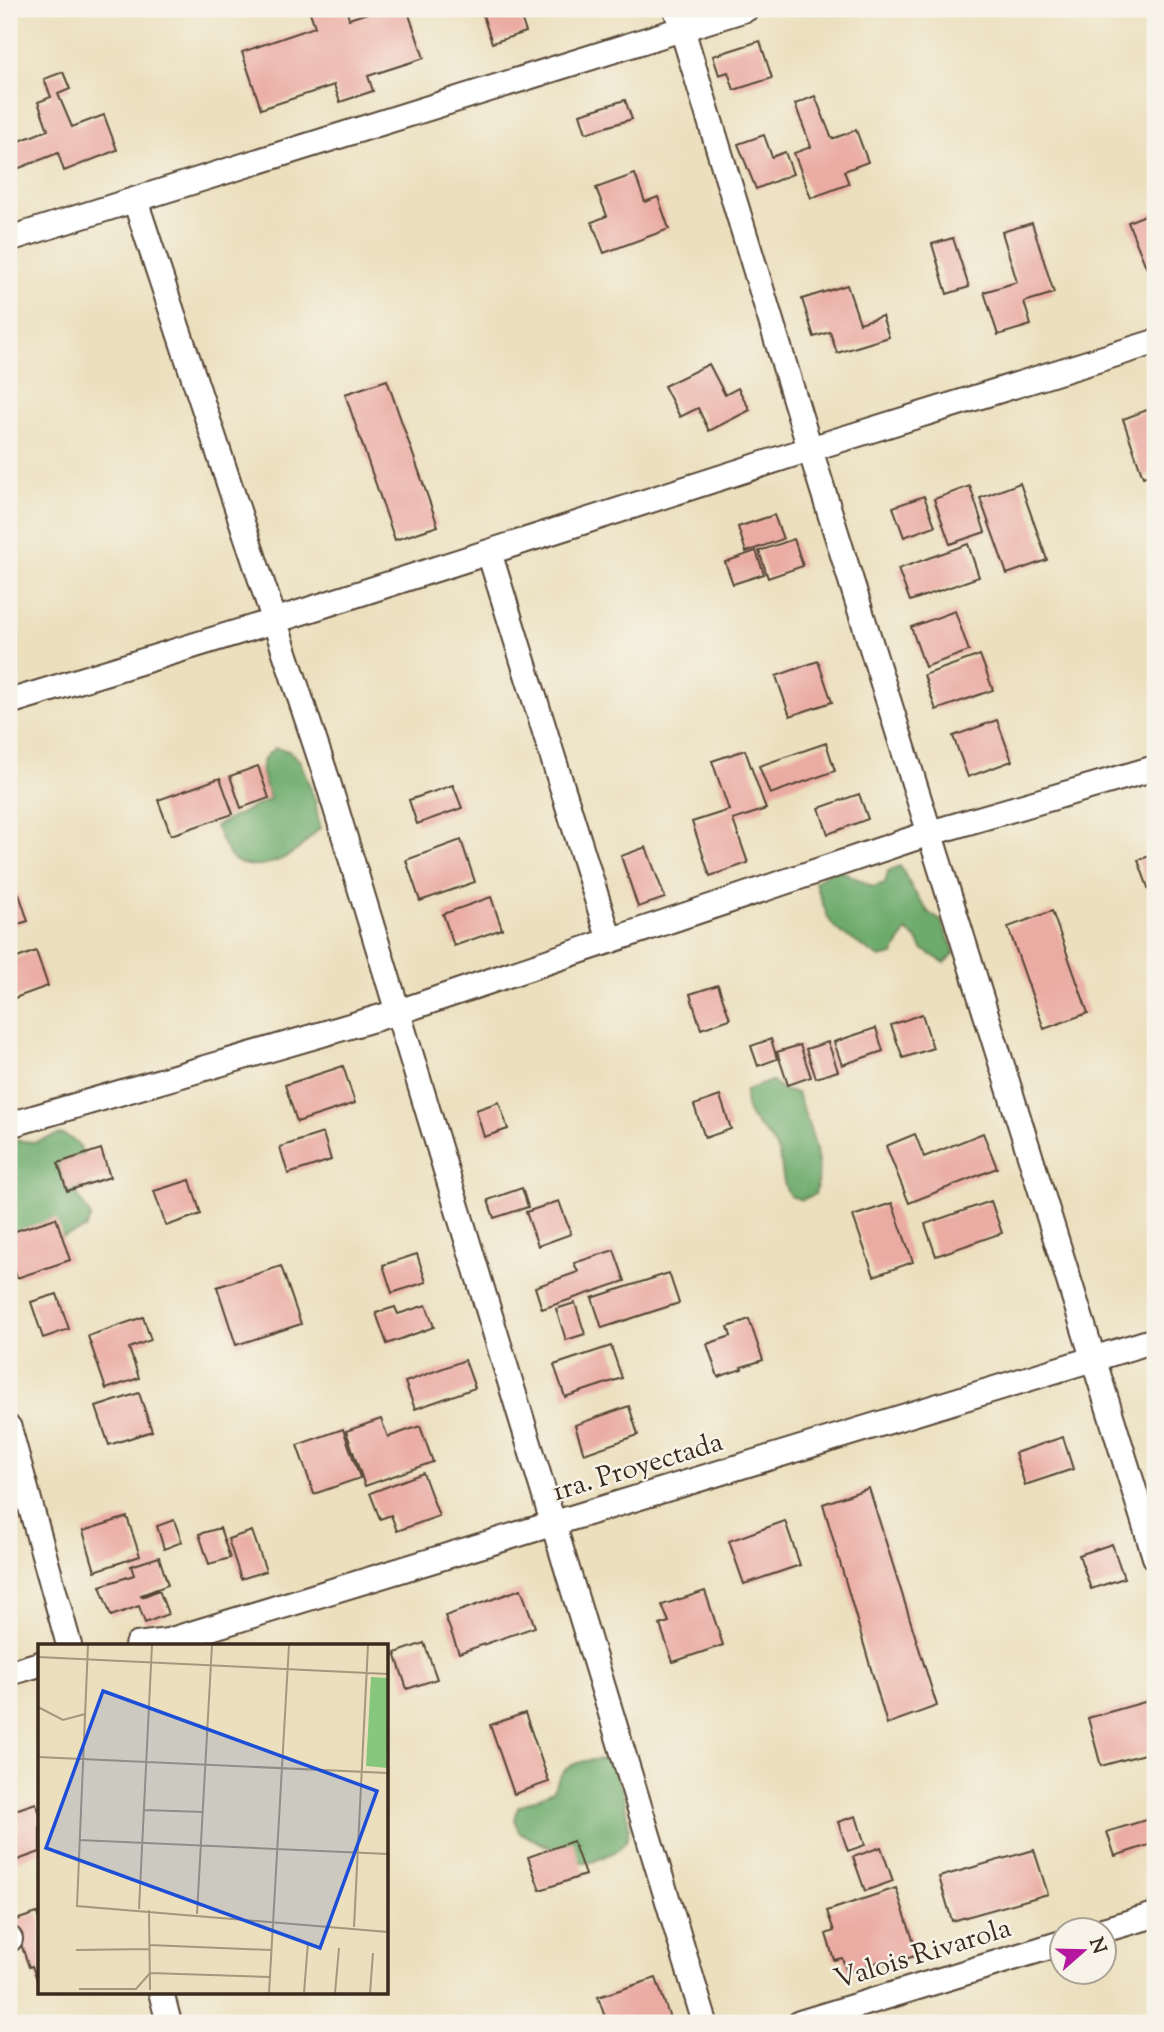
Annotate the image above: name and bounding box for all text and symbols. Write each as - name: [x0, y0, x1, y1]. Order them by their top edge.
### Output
- street label: 1ra. Proyectada: [548, 1423, 728, 1513]
- inset map: [38, 1644, 388, 1994]
- street label: Valois Rivarola: [830, 1909, 1016, 2001]
- north arrow: [1048, 1916, 1118, 1986]
- text: N: [1081, 1934, 1112, 1958]

